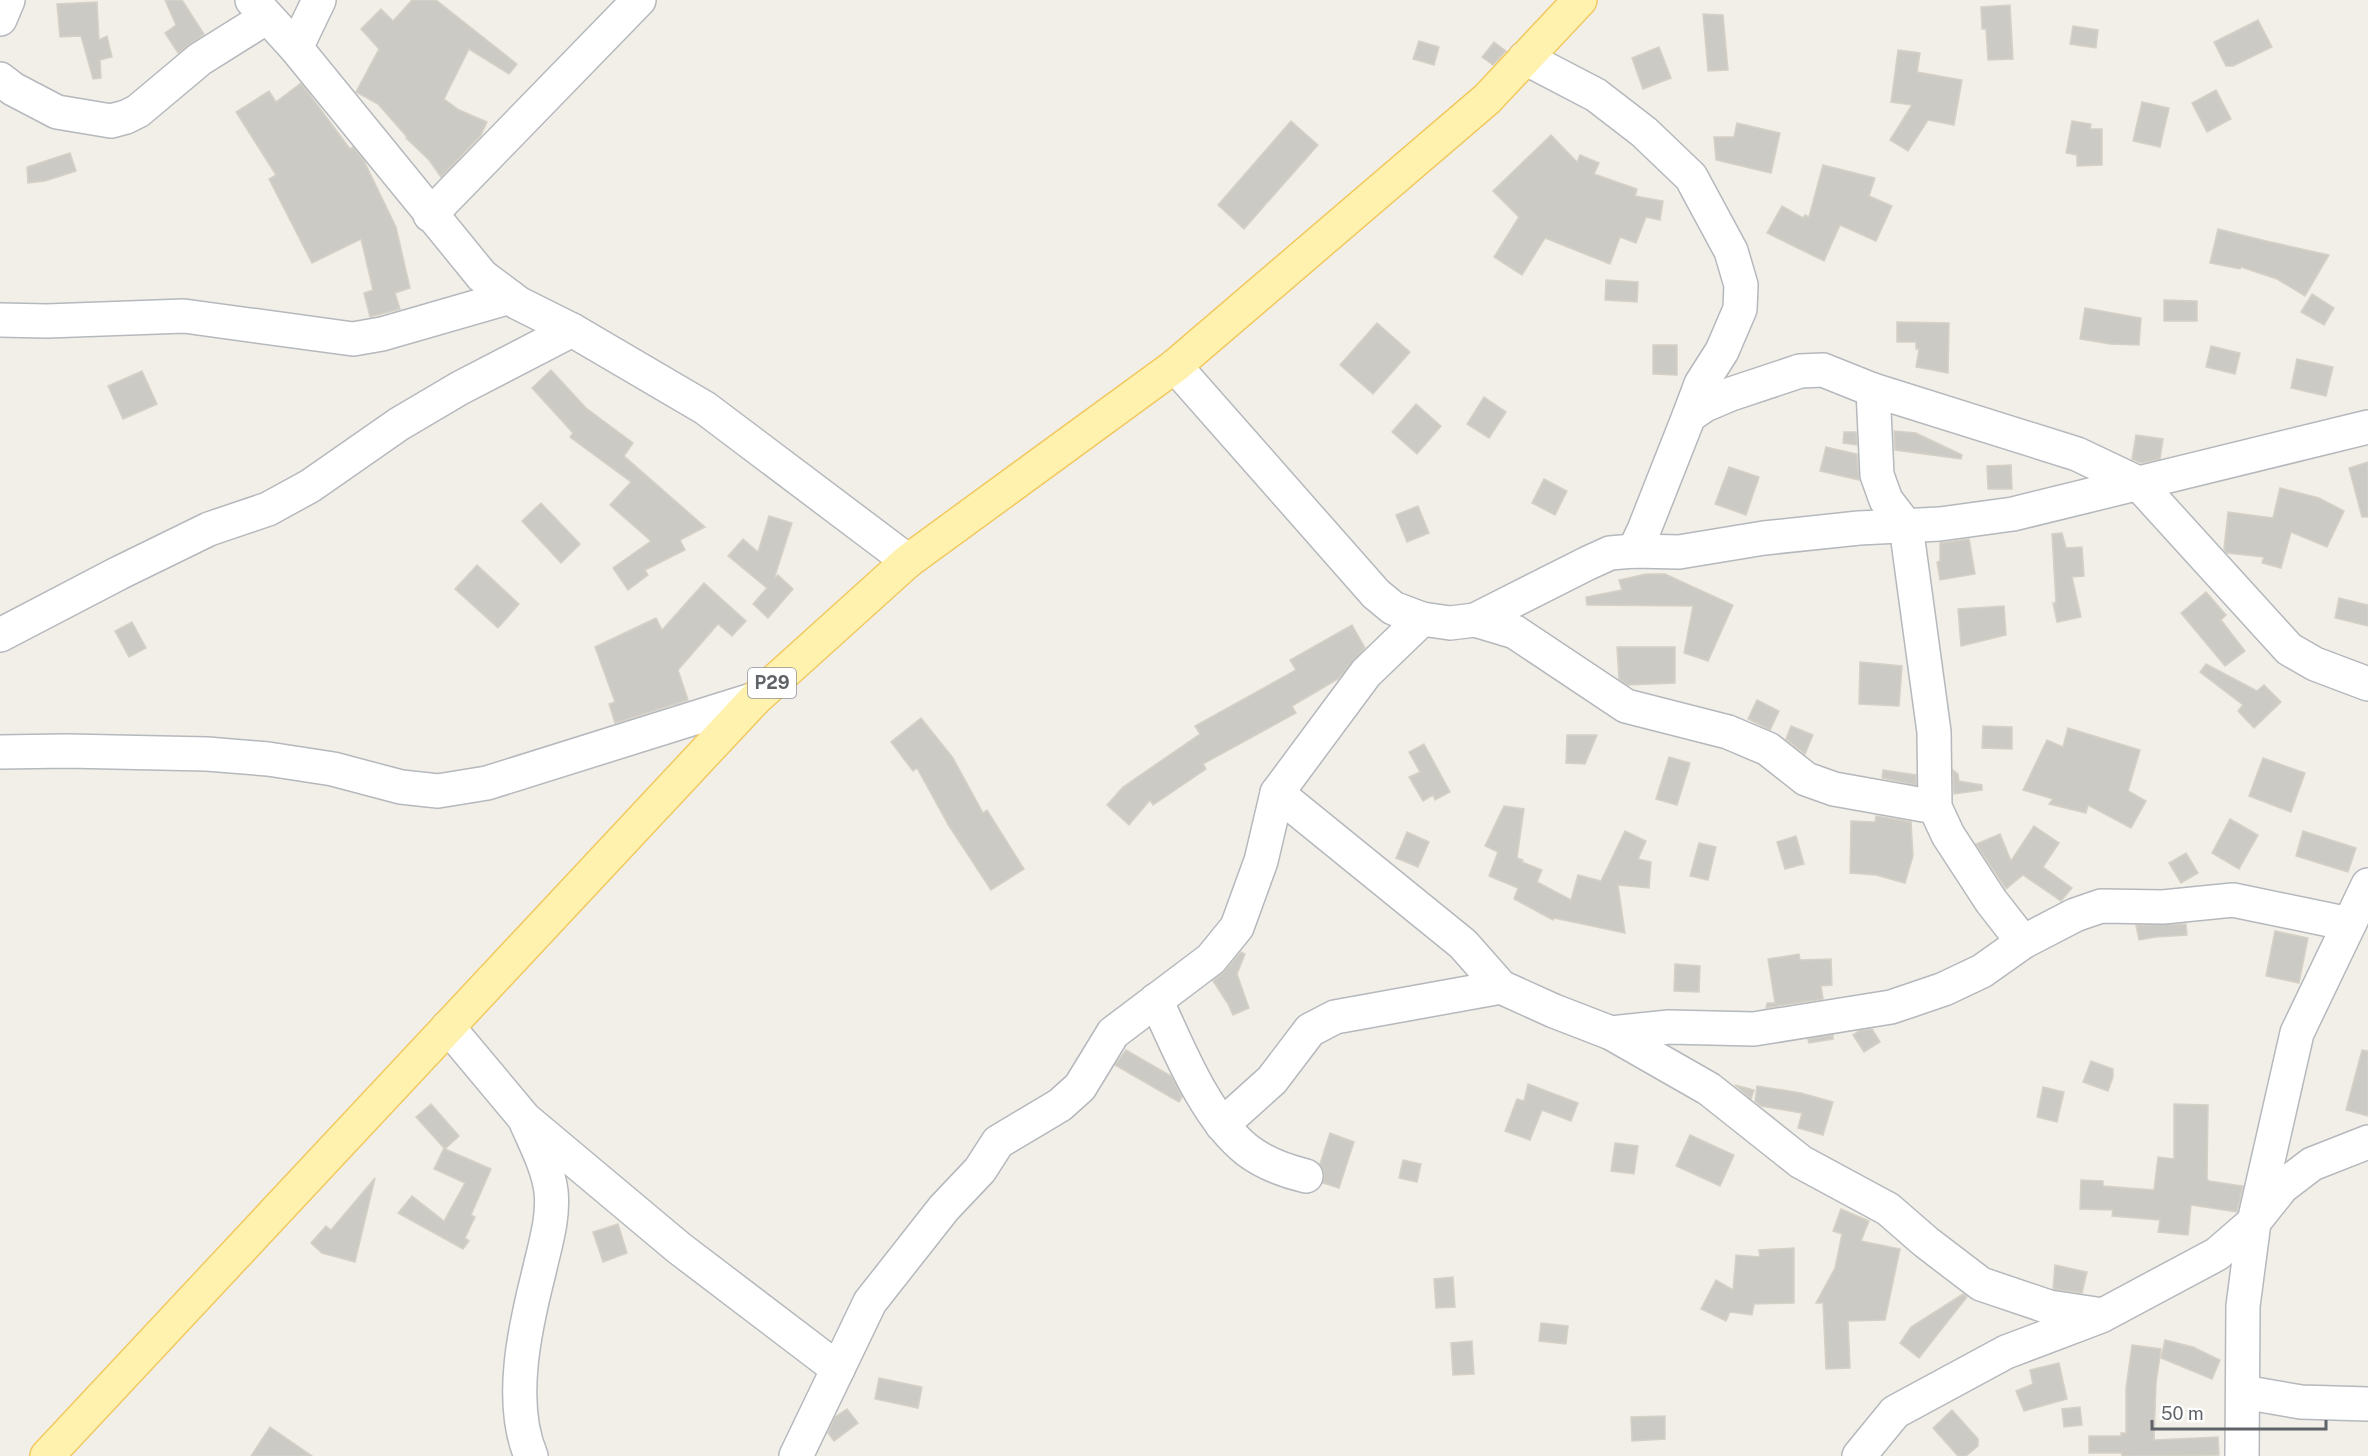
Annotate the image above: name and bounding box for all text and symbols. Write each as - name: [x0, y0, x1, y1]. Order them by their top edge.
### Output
- road number: P29: [748, 668, 796, 698]
- scale bar: [2152, 1393, 2326, 1431]
- text: 50 m: [2161, 1403, 2204, 1424]

